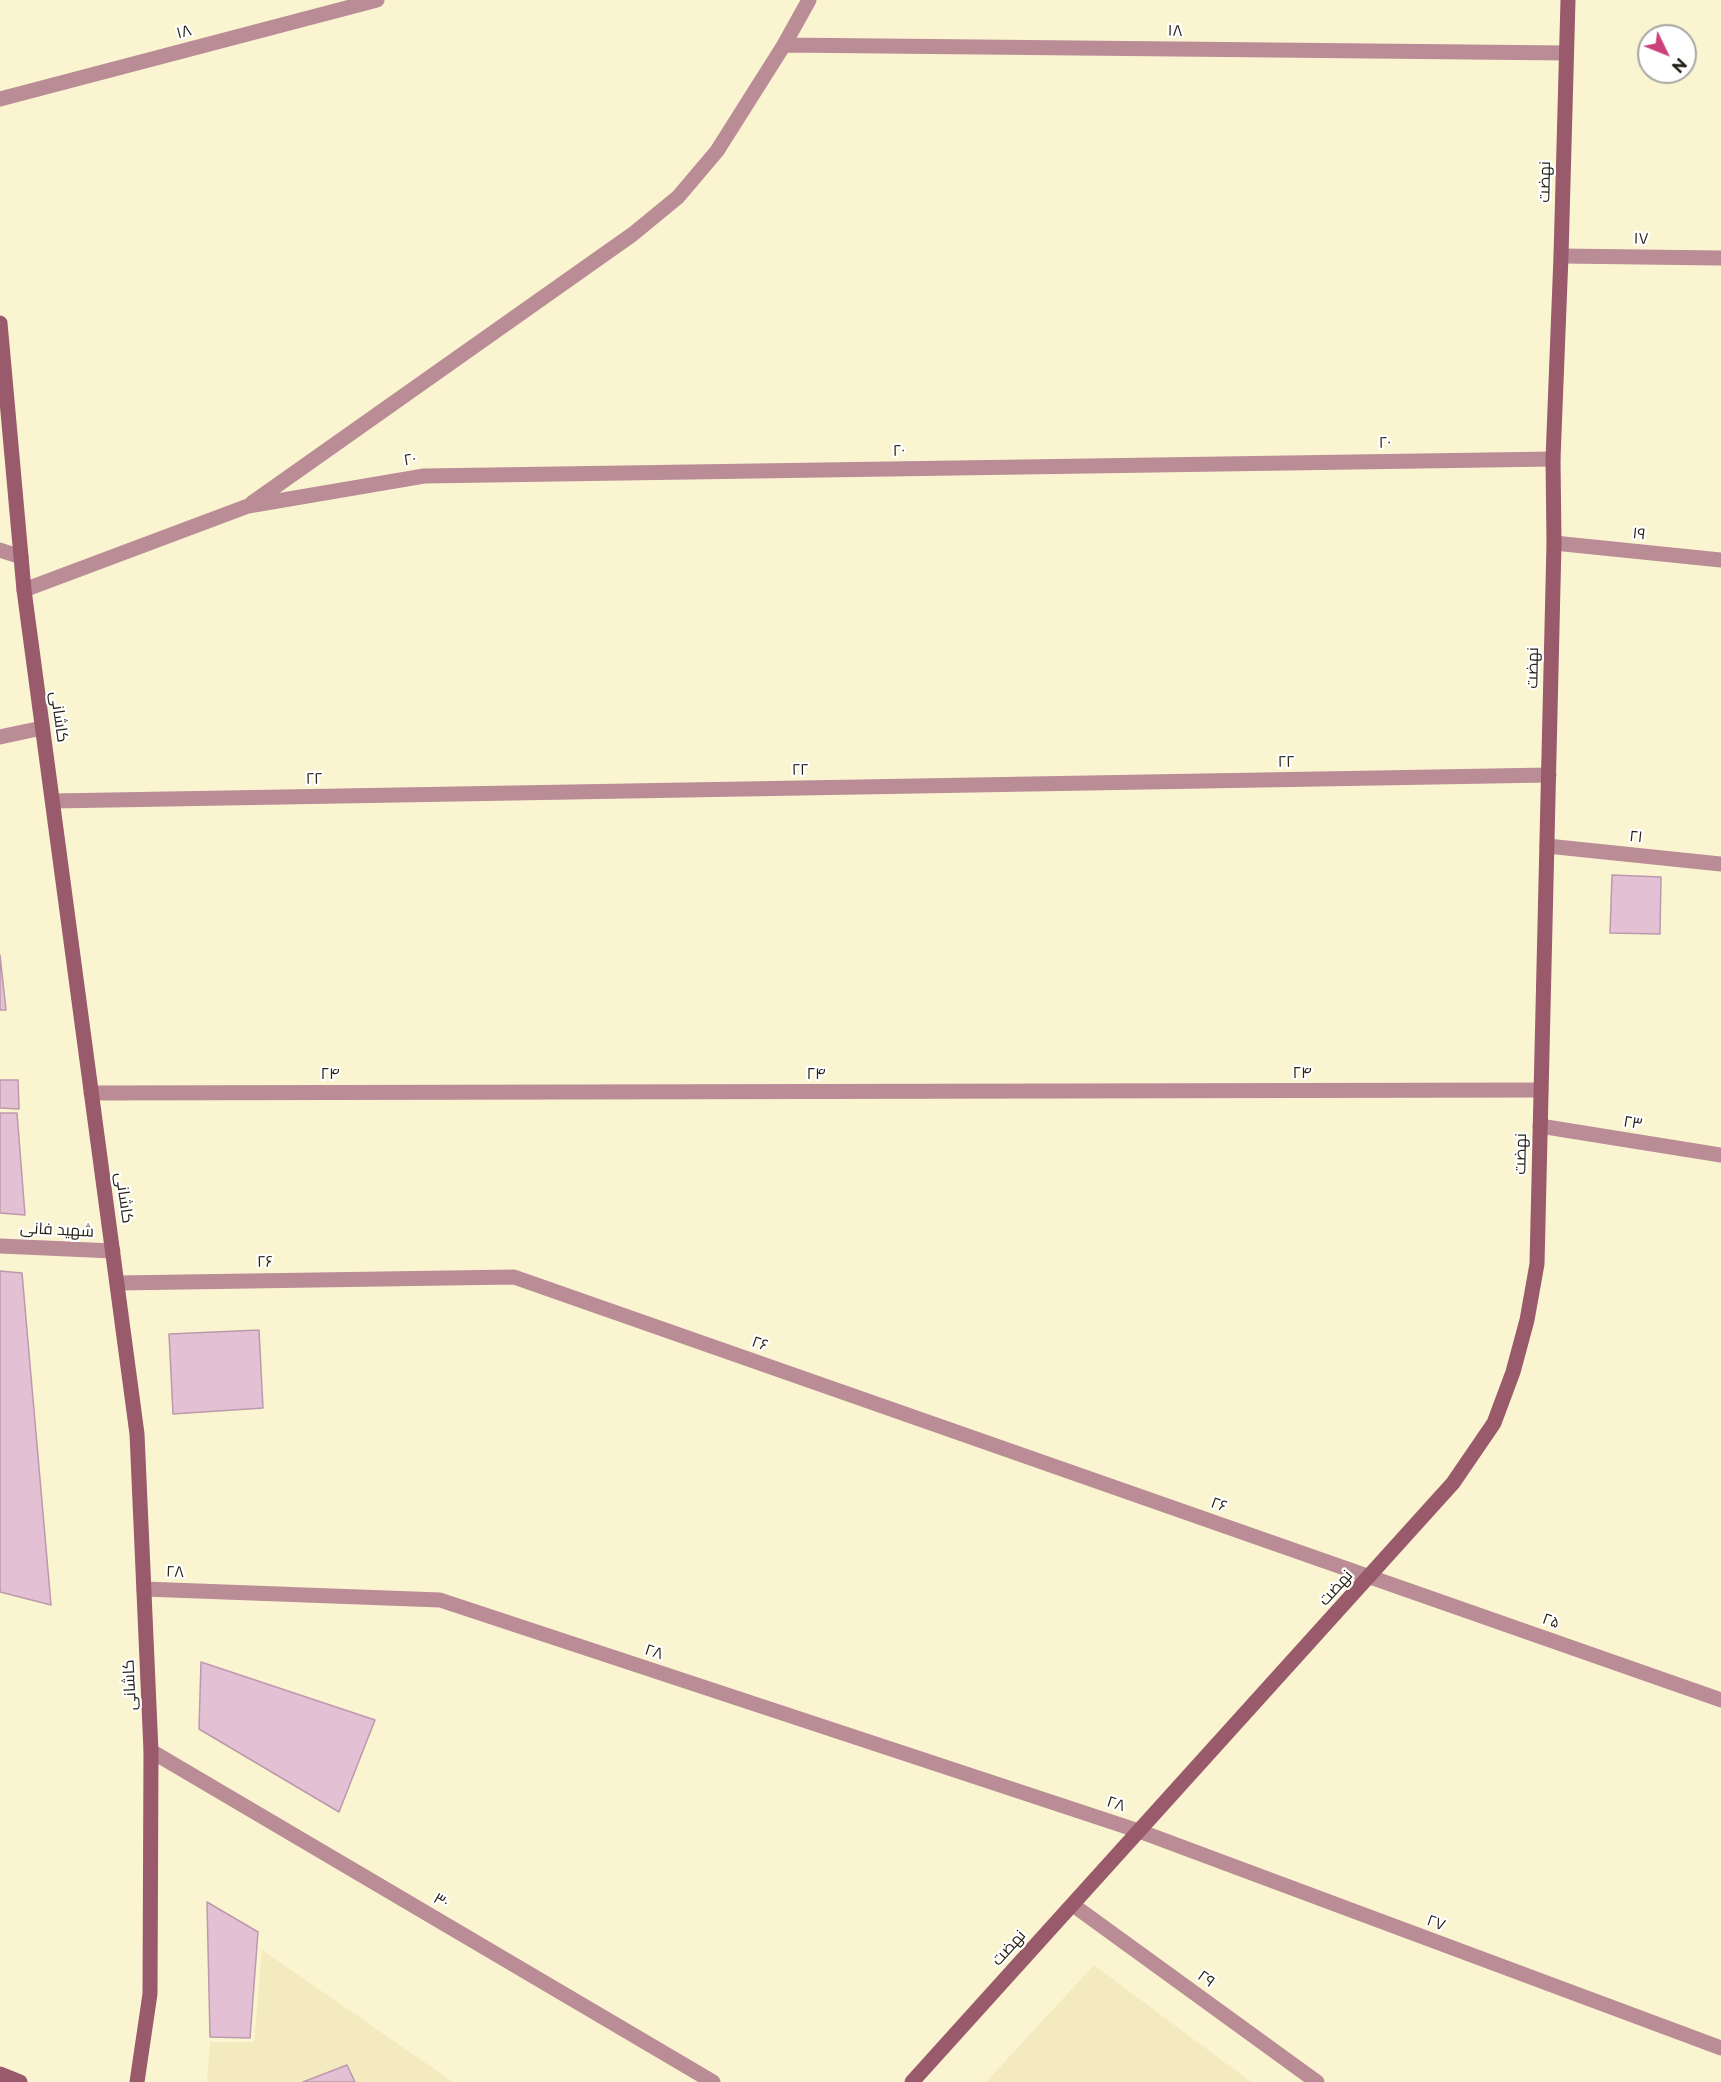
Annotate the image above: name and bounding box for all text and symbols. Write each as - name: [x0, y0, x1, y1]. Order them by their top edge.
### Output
- street label: ۱۸: [174, 21, 194, 43]
- street label: ۱۸: [1167, 21, 1183, 41]
- north arrow: [1637, 24, 1697, 84]
- text: N: [1668, 54, 1690, 76]
- street label: نهضت: [1535, 161, 1555, 203]
- street label: ۱۷: [1633, 229, 1649, 249]
- street label: ۲۰: [1379, 433, 1391, 453]
- street label: ۲۰: [893, 441, 905, 461]
- street label: ۲۰: [402, 450, 418, 470]
- street label: ۱۹: [1631, 524, 1647, 544]
- street label: نهضت: [1523, 647, 1543, 689]
- street label: کاشانی: [46, 690, 72, 744]
- street label: ۲۲: [1277, 752, 1295, 772]
- street label: ۲۲: [791, 760, 809, 780]
- street label: ۲۲: [305, 769, 323, 789]
- street label: ۲۱: [1628, 827, 1644, 847]
- street label: ۲۴: [1292, 1063, 1312, 1083]
- street label: ۲۴: [320, 1064, 340, 1084]
- street label: ۲۴: [806, 1064, 826, 1084]
- street label: ۲۳: [1622, 1112, 1644, 1134]
- street label: نهضت: [1511, 1133, 1531, 1175]
- street label: کاشانی: [111, 1171, 137, 1225]
- street label: شهید فانی: [20, 1218, 94, 1242]
- street label: ۲۶: [257, 1252, 273, 1272]
- street label: ۲۶: [749, 1332, 771, 1356]
- street label: ۲۶: [1208, 1493, 1230, 1517]
- street label: ۲۸: [165, 1562, 185, 1582]
- street label: نهضت: [1315, 1566, 1357, 1610]
- street label: ۲۵: [1540, 1609, 1562, 1633]
- street label: ۲۸: [642, 1640, 666, 1664]
- street label: کاشانی: [119, 1659, 141, 1711]
- street label: ۲۸: [1104, 1792, 1128, 1816]
- street label: ۳۰: [430, 1889, 452, 1913]
- street label: ۲۷: [1424, 1911, 1448, 1935]
- street label: نهضت: [988, 1926, 1030, 1970]
- street label: ۲۹: [1194, 1966, 1218, 1992]

